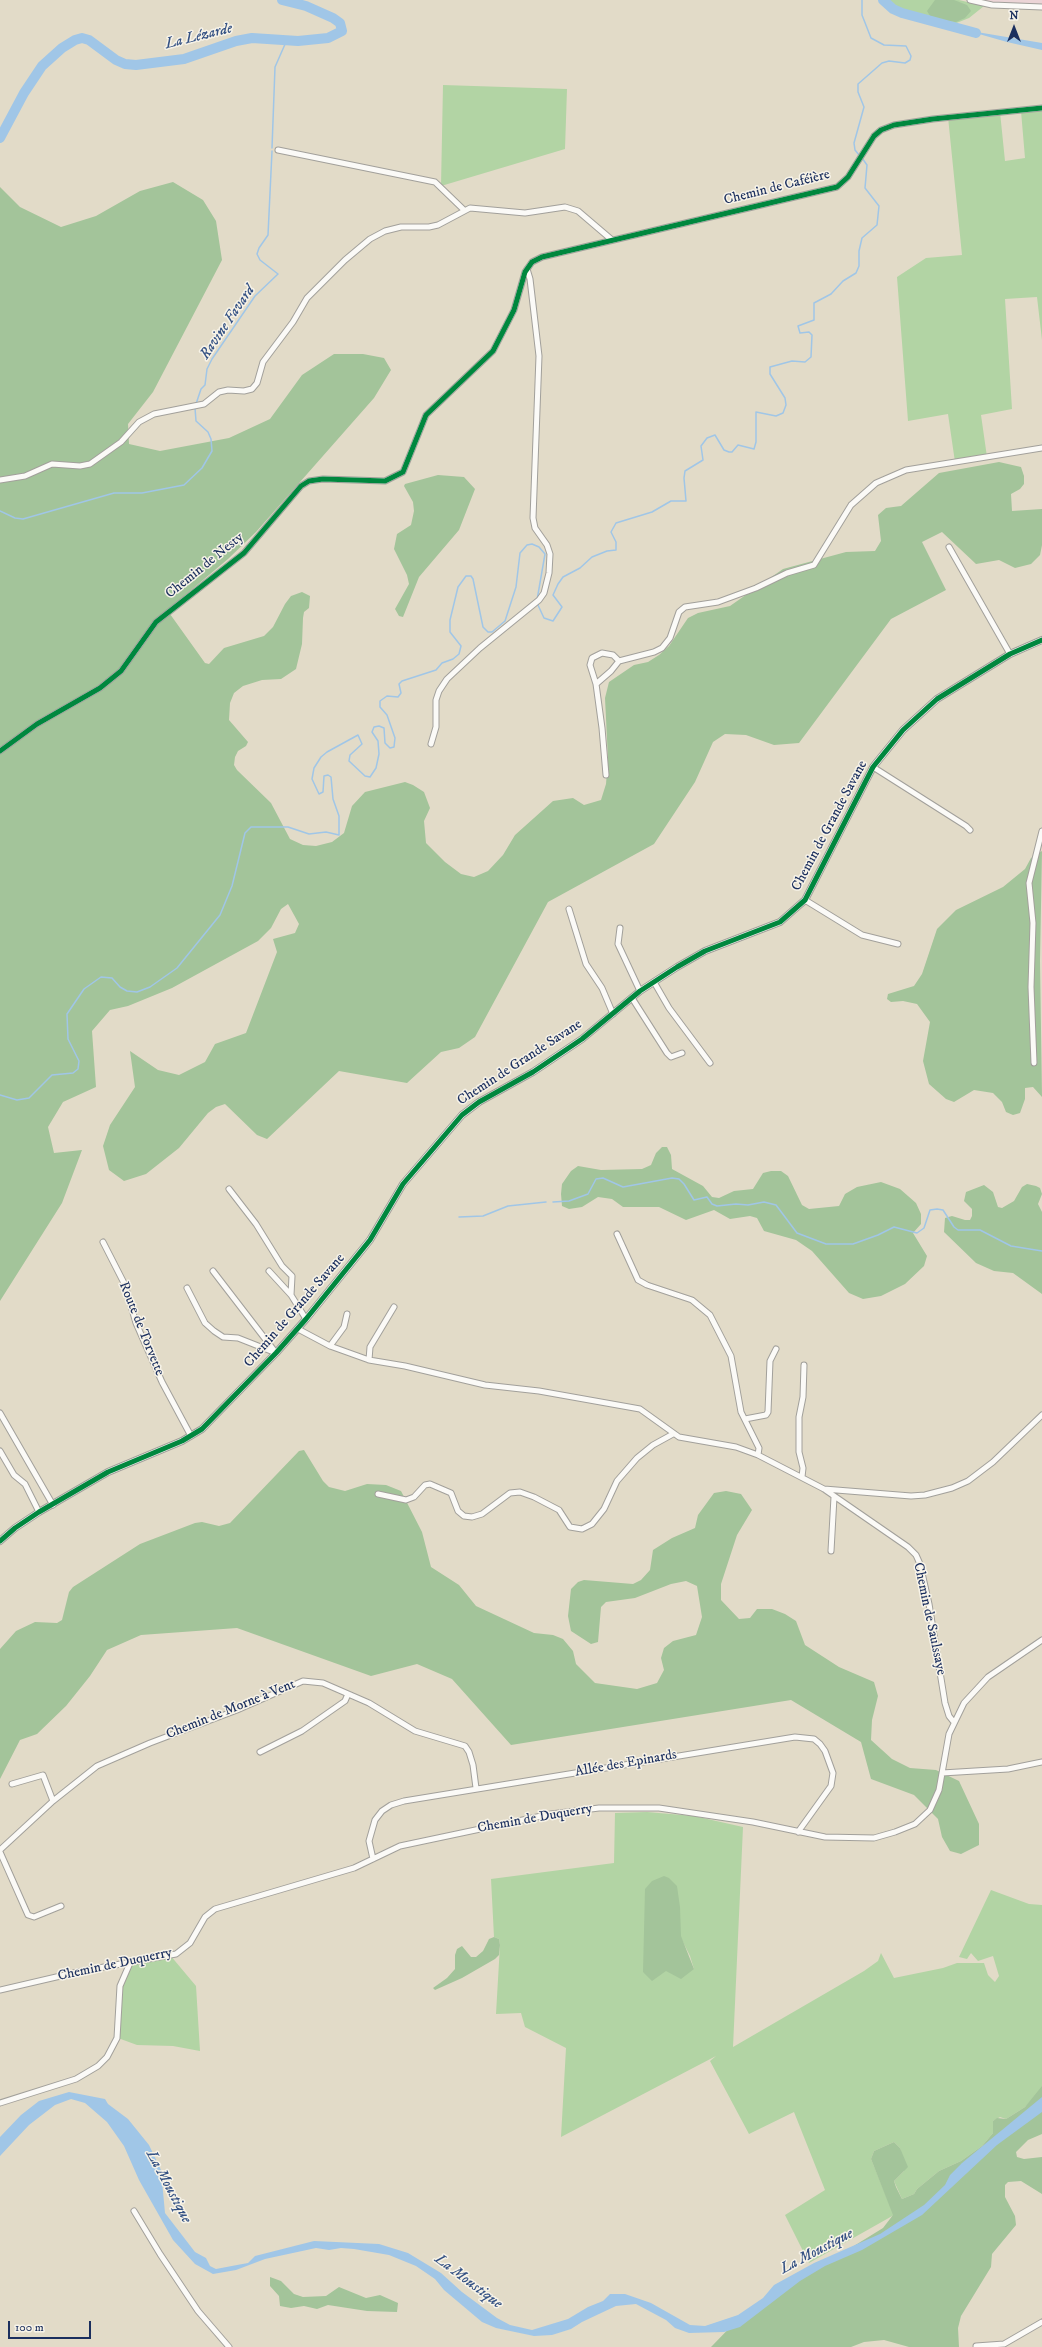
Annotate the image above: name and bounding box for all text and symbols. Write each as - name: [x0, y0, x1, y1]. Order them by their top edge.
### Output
- north arrow: [994, 8, 1034, 48]
- text: N: [1009, 9, 1019, 23]
- water label: La Lézarde: [164, 20, 234, 54]
- street label: Chemin de Caféière: [722, 167, 832, 209]
- water label: Ravine Favard: [197, 283, 259, 363]
- street label: Chemin de Nesty: [163, 529, 247, 603]
- street label: Chemin de Grande Savane: [789, 758, 871, 894]
- street label: Chemin de Grande Savane: [455, 1016, 585, 1110]
- street label: Chemin de Grande Savane: [241, 1251, 349, 1371]
- street label: Route de Torvette: [115, 1280, 167, 1378]
- street label: Chemin de Saulssaye: [909, 1561, 949, 1677]
- street label: Chemin de Morne à Vent: [164, 1676, 298, 1744]
- street label: Allée des Epinards: [574, 1747, 678, 1781]
- street label: Chemin de Duquerry: [476, 1801, 594, 1837]
- street label: Chemin de Duquerry: [56, 1945, 174, 1985]
- water label: La Moustique: [141, 2148, 195, 2226]
- water label: La Moustique: [778, 2225, 856, 2279]
- water label: La Moustique: [431, 2251, 505, 2313]
- scale bar: [10, 2313, 93, 2339]
- text: 100 m: [15, 2320, 44, 2335]

